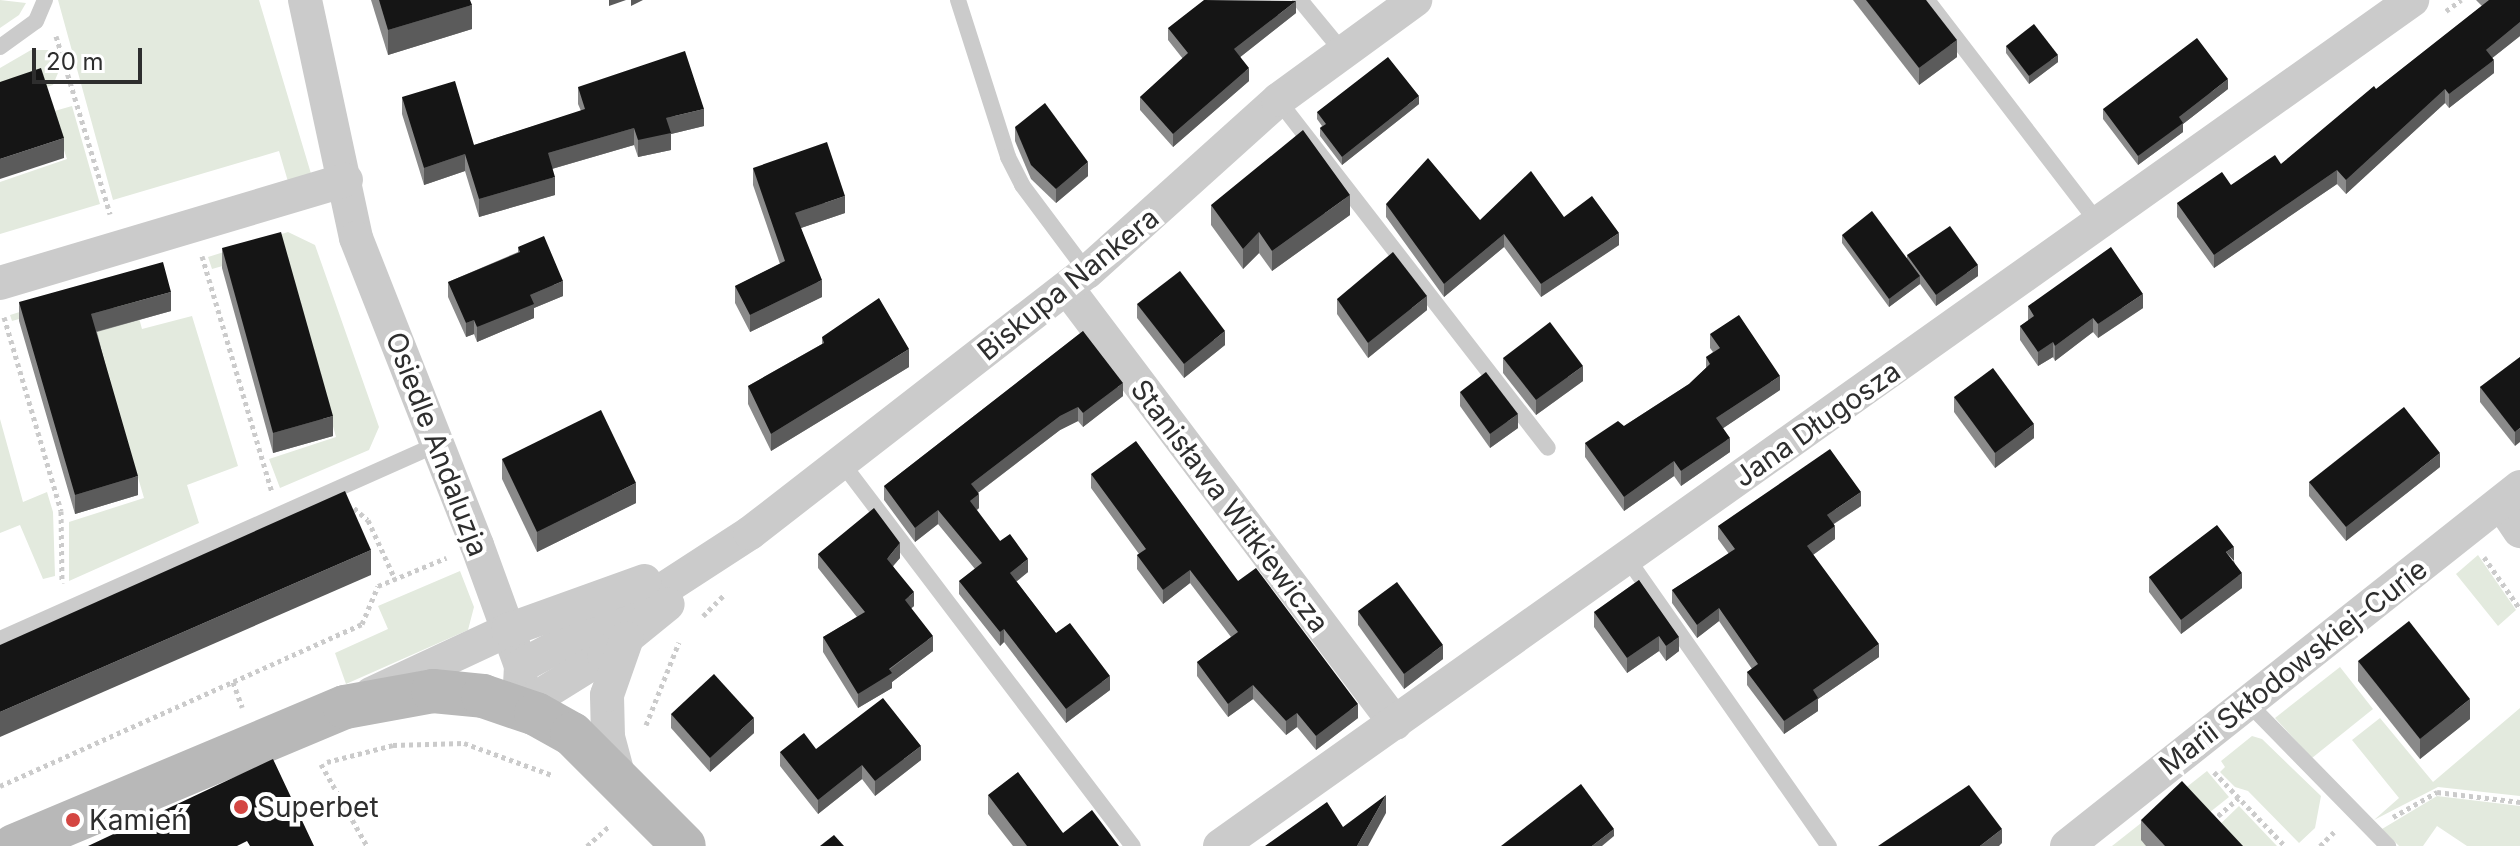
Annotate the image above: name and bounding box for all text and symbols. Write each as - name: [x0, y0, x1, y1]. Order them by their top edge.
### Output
- scale bar: [36, 32, 146, 82]
- text: 20 m: [46, 47, 104, 76]
- street label: Biskupa Nankera: [971, 201, 1165, 367]
- street label: Osiedle Andaluzja: [379, 327, 495, 561]
- street label: Jana Długosza: [1727, 354, 1907, 494]
- street label: Stanisława Witkiewicza: [1124, 373, 1336, 639]
- street label: Marii Skłodowskiej-Curie: [2152, 552, 2434, 782]
- place label: Superbet: [257, 790, 379, 824]
- marker: Superbet: [232, 798, 250, 816]
- place label: Kamień: [89, 803, 188, 837]
- marker: Kamień: [64, 811, 82, 829]

